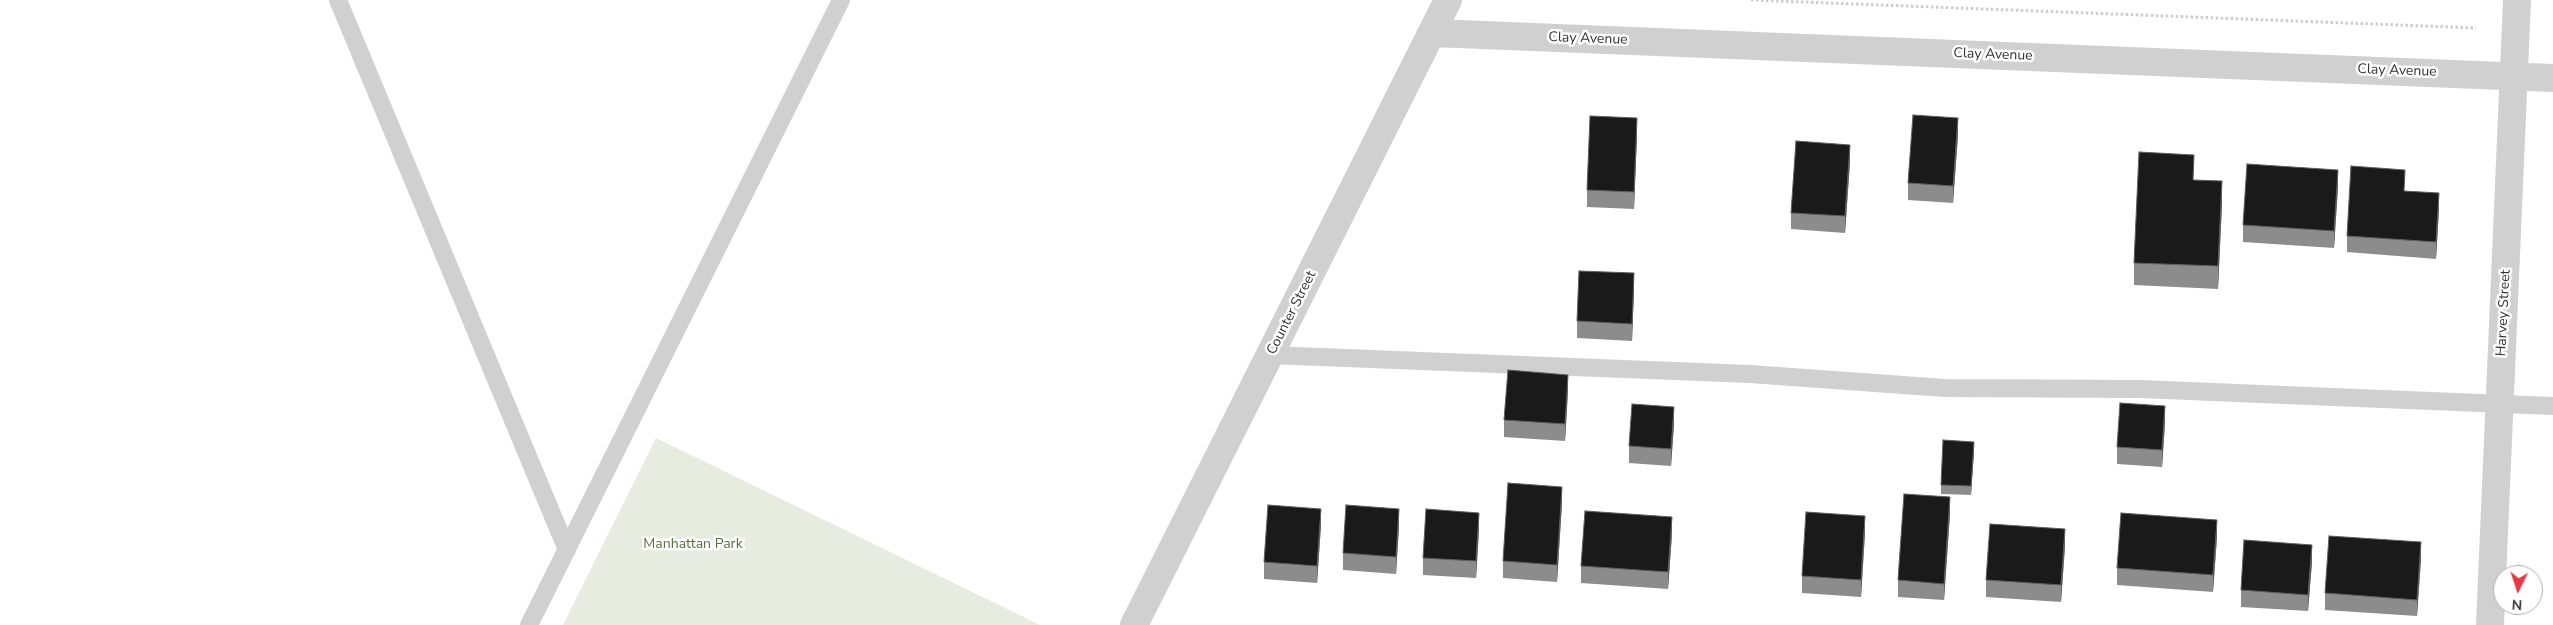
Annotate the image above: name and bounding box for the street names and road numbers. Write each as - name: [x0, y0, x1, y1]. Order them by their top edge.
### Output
- street label: Clay Avenue: [1548, 29, 1628, 49]
- street label: Clay Avenue: [1953, 45, 2033, 65]
- street label: Clay Avenue: [2357, 61, 2437, 81]
- street label: Counter Street: [1264, 268, 1320, 358]
- street label: Harvey Street: [2493, 269, 2515, 357]

